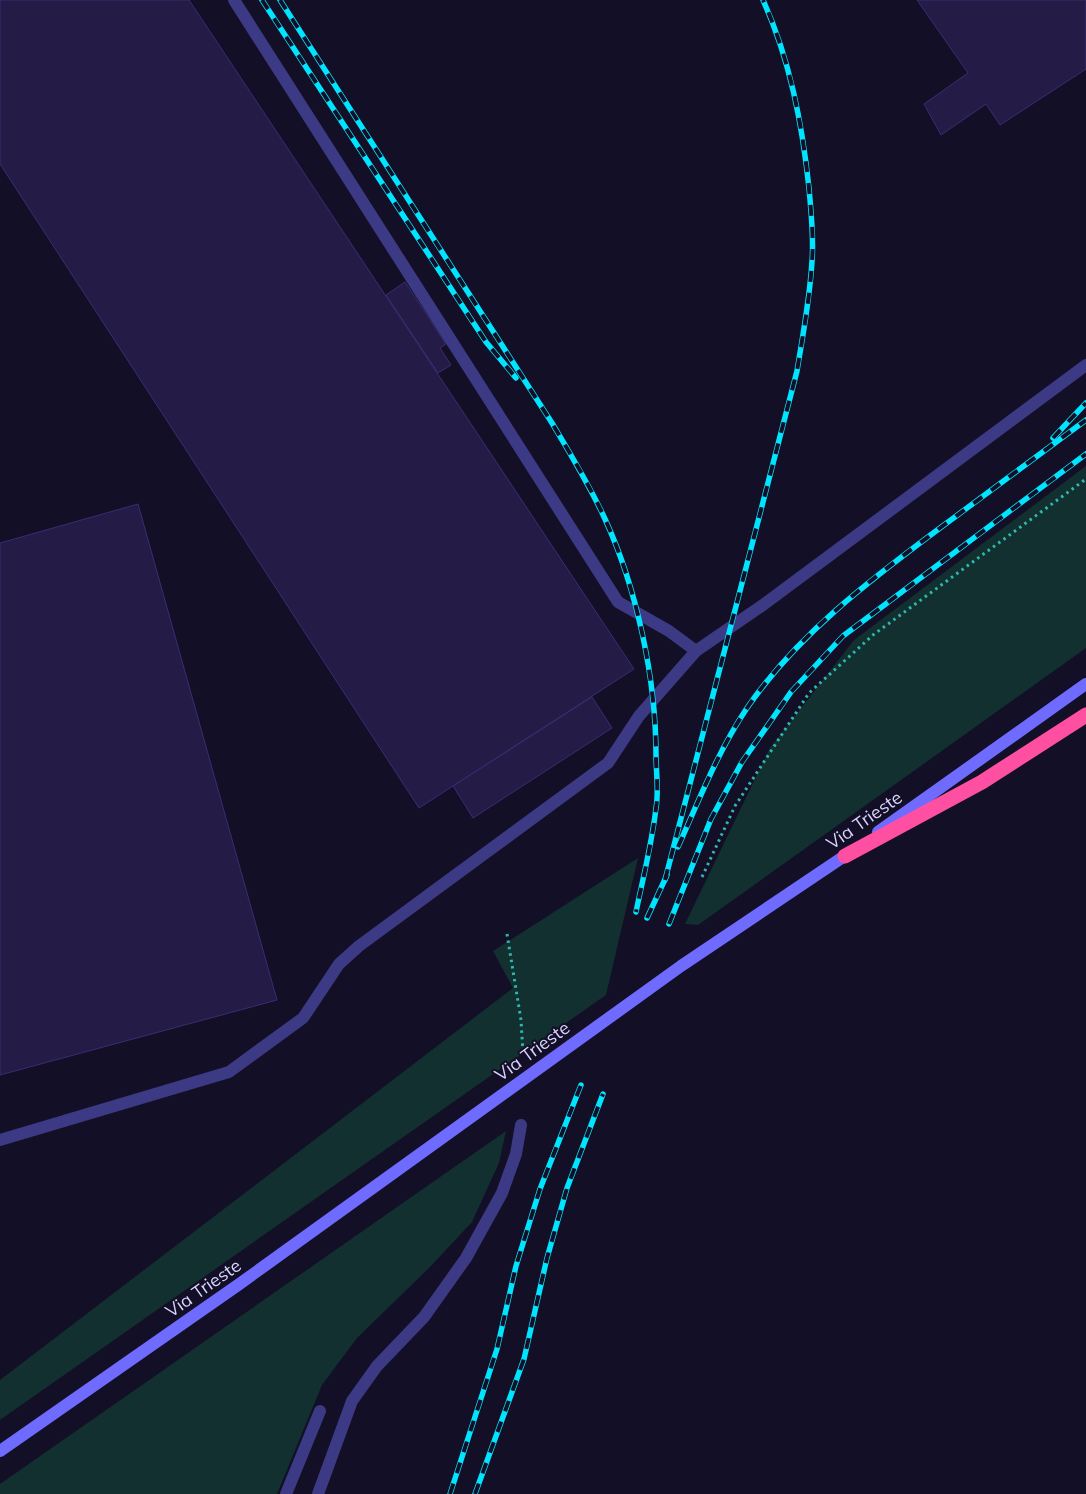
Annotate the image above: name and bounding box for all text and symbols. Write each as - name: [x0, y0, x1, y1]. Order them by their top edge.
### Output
- street label: Via Trieste: [822, 786, 906, 854]
- street label: Via Trieste: [490, 1016, 574, 1086]
- street label: Via Trieste: [161, 1254, 245, 1322]

